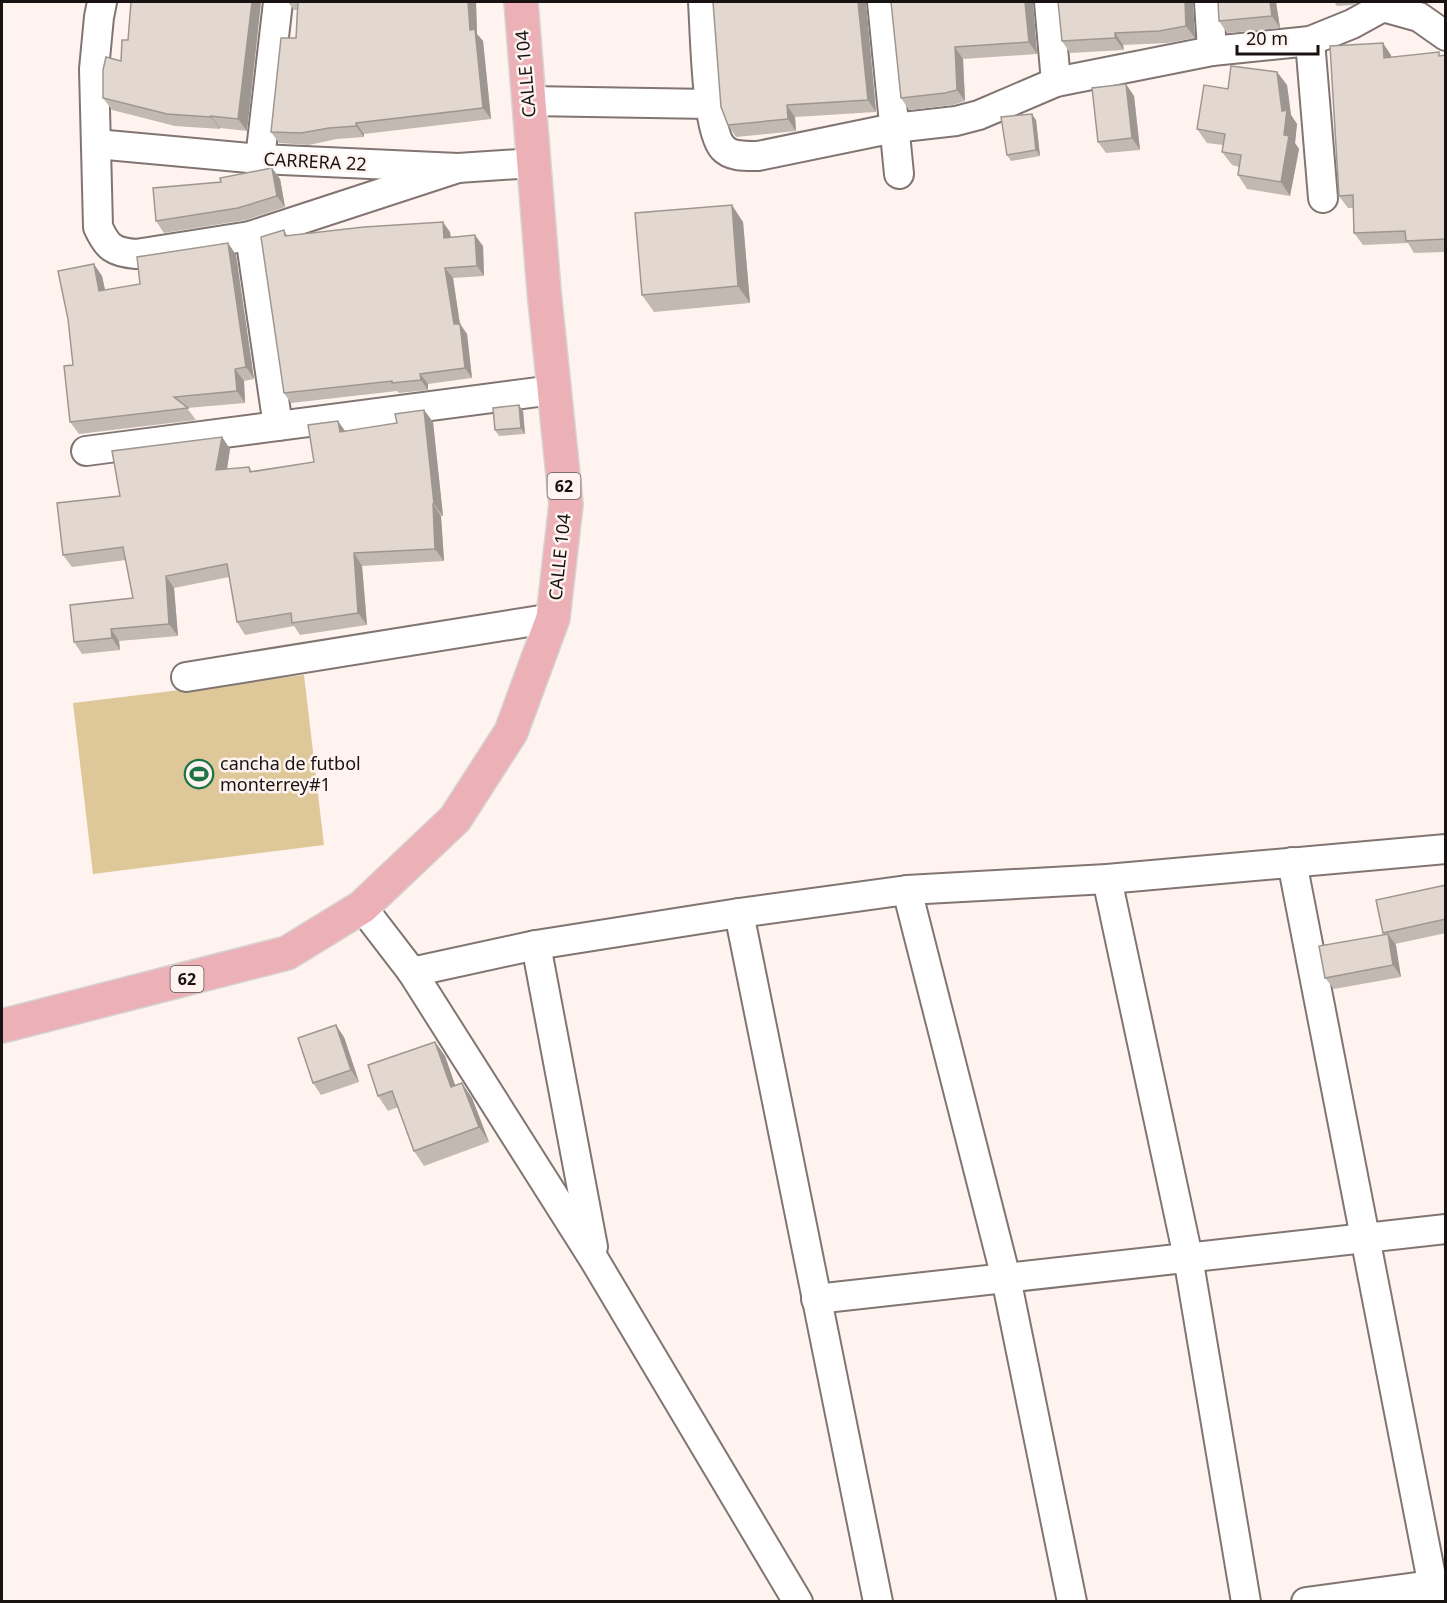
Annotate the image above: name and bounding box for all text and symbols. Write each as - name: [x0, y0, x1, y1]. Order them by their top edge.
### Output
- scale bar: [1237, 18, 1318, 56]
- text: 20 m: [1246, 26, 1288, 50]
- street label: CALLE 104: [509, 30, 541, 119]
- street label: CARRERA 22: [263, 146, 367, 176]
- road number: 62: [548, 473, 580, 499]
- street label: CALLE 104: [543, 512, 576, 602]
- place label: cancha de futbol monterrey#1: [220, 751, 361, 796]
- sports icon: cancha de futbol monterrey#1: [183, 758, 215, 790]
- road number: 62: [170, 966, 204, 992]

